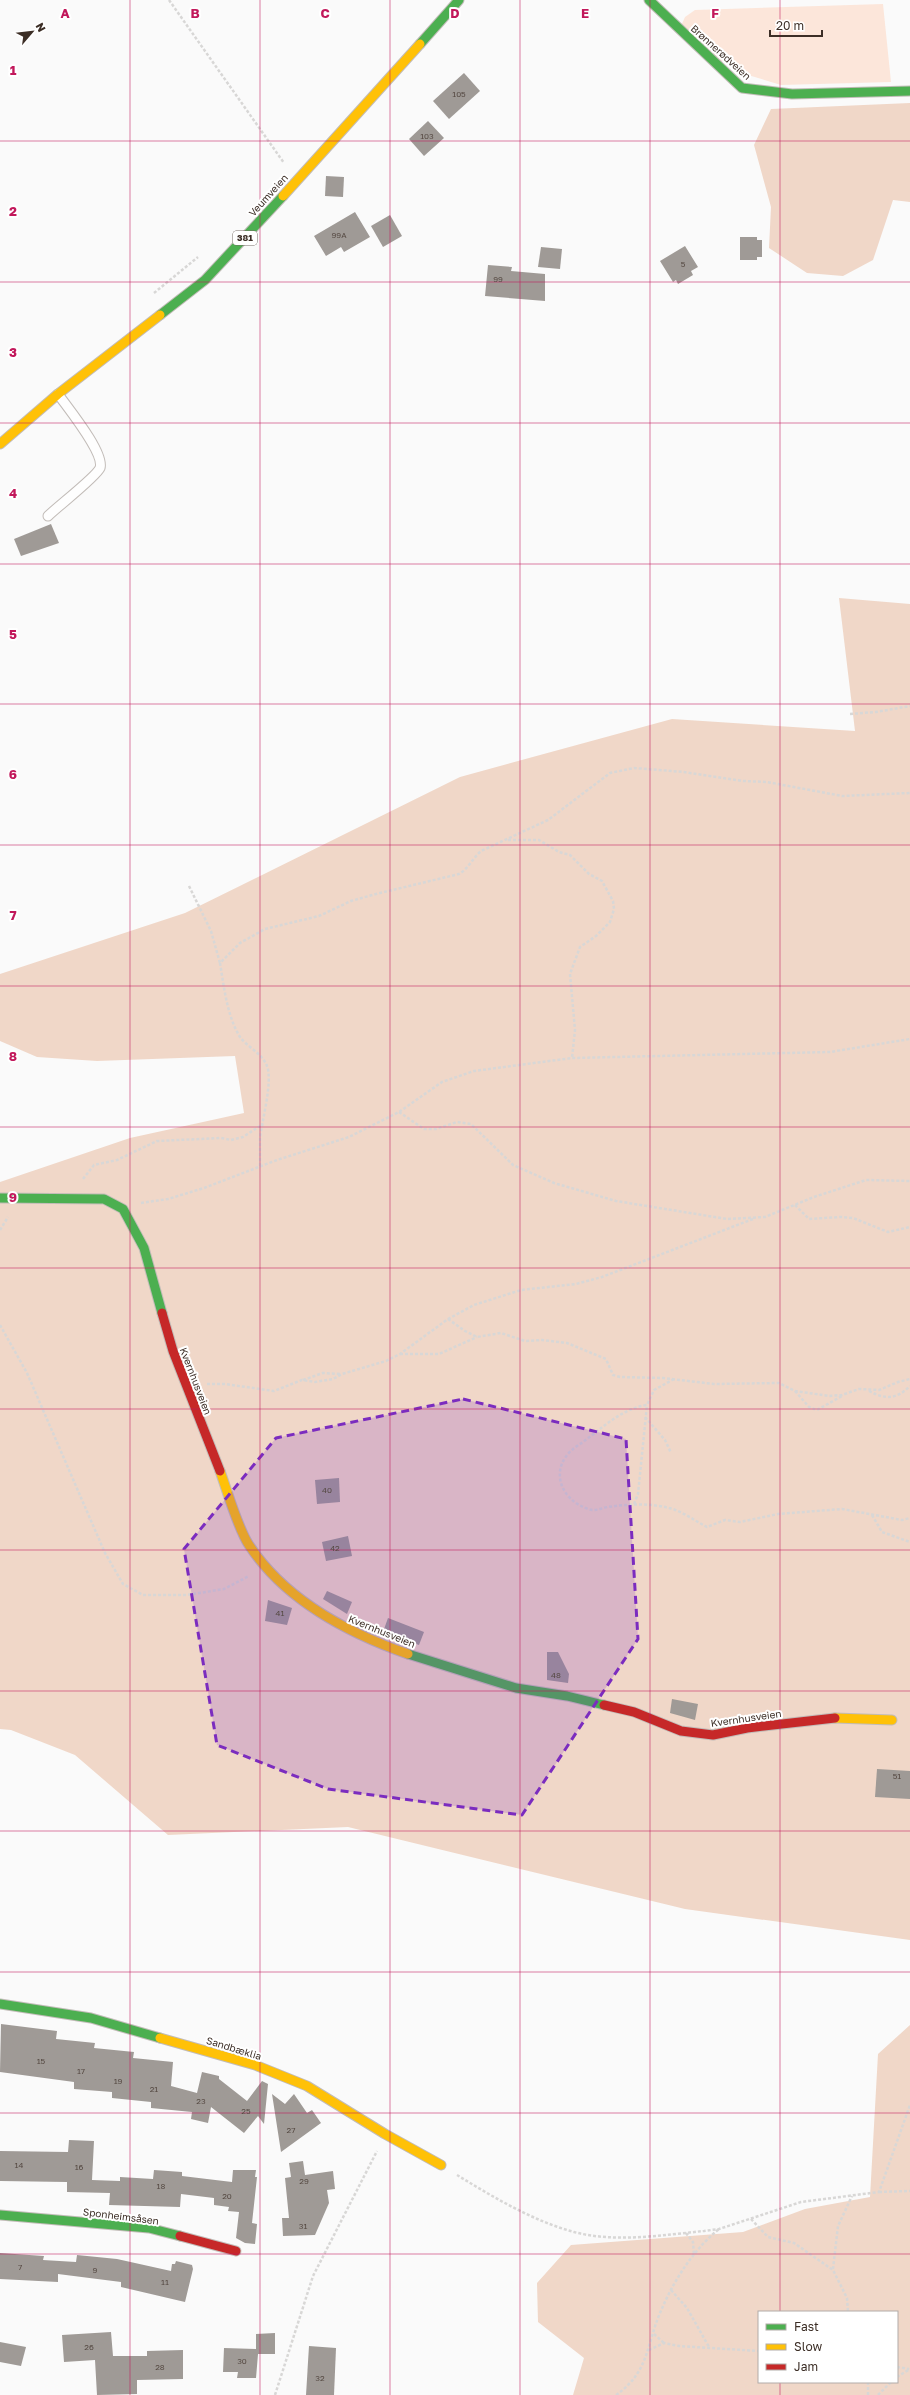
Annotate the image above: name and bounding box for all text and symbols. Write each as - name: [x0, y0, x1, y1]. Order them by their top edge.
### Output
- text: A: [60, 5, 70, 21]
- text: B: [190, 5, 200, 21]
- text: C: [320, 5, 330, 21]
- text: D: [450, 5, 460, 21]
- text: E: [581, 5, 589, 21]
- text: F: [711, 5, 719, 21]
- north arrow: [12, 12, 52, 52]
- scale bar: [770, 12, 822, 38]
- text: 20 m: [776, 18, 804, 33]
- text: N: [34, 20, 49, 34]
- street label: Brønnerødveien: [689, 22, 753, 82]
- text: 1: [10, 62, 17, 78]
- house number: 105: [452, 89, 466, 99]
- house number: 103: [420, 131, 434, 141]
- street label: Veumveien: [246, 172, 290, 218]
- text: 2: [9, 203, 17, 219]
- house number: 99A: [331, 230, 347, 240]
- road number: 381: [233, 231, 257, 245]
- house number: 5: [681, 259, 686, 269]
- house number: 99: [493, 274, 503, 284]
- text: 3: [9, 344, 17, 360]
- text: 4: [9, 485, 17, 501]
- text: 5: [9, 626, 17, 642]
- text: 6: [9, 766, 17, 782]
- text: 7: [9, 907, 17, 923]
- text: 8: [9, 1048, 17, 1064]
- text: 9: [9, 1189, 17, 1205]
- street label: Kvernhusveien: [178, 1346, 214, 1416]
- house number: 40: [322, 1485, 332, 1495]
- house number: 42: [330, 1543, 340, 1553]
- house number: 41: [276, 1608, 284, 1618]
- street label: Kvernhusveien: [347, 1612, 417, 1650]
- house number: 48: [551, 1670, 561, 1680]
- street label: Kvernhusveien: [710, 1707, 782, 1729]
- house number: 51: [893, 1771, 901, 1781]
- street label: Sandbæklia: [205, 2034, 263, 2062]
- house number: 15: [37, 2056, 46, 2066]
- house number: 17: [77, 2066, 85, 2076]
- house number: 19: [114, 2076, 123, 2086]
- house number: 21: [150, 2084, 158, 2094]
- house number: 23: [196, 2096, 206, 2106]
- house number: 25: [241, 2106, 251, 2116]
- house number: 27: [287, 2125, 295, 2135]
- house number: 14: [15, 2160, 23, 2170]
- house number: 16: [75, 2162, 84, 2172]
- house number: 29: [299, 2176, 309, 2186]
- house number: 18: [157, 2181, 165, 2191]
- house number: 20: [222, 2191, 232, 2201]
- street label: Sponheimsåsen: [82, 2205, 160, 2227]
- house number: 31: [299, 2221, 307, 2231]
- house number: 7: [18, 2262, 22, 2272]
- house number: 9: [93, 2265, 98, 2275]
- house number: 11: [161, 2277, 169, 2287]
- legend: [758, 2311, 898, 2383]
- text: Fast: [794, 2319, 819, 2334]
- text: Slow: [794, 2339, 822, 2354]
- house number: 26: [84, 2342, 94, 2352]
- house number: 30: [237, 2356, 247, 2366]
- text: Jam: [794, 2359, 818, 2374]
- house number: 28: [155, 2362, 165, 2372]
- house number: 32: [315, 2373, 325, 2383]

